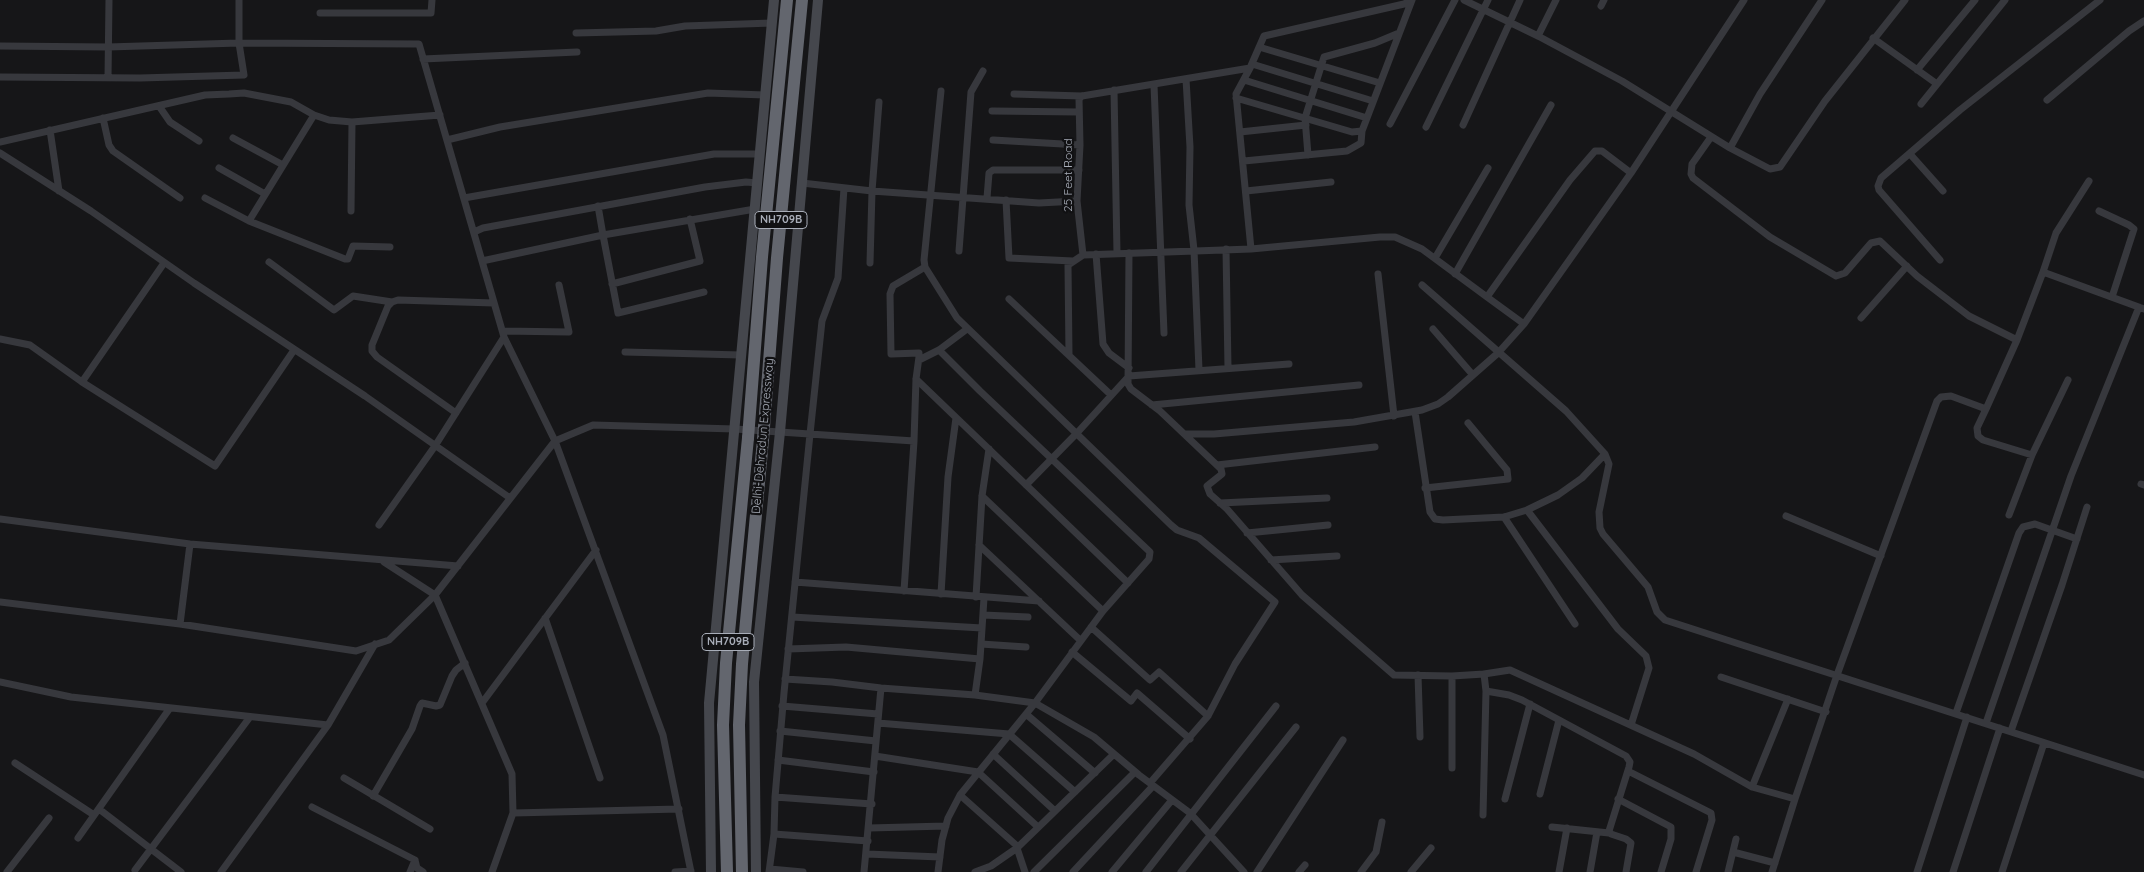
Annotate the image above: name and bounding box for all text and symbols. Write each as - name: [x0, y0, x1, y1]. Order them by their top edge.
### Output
- street label: 25 Feet Road: [1061, 138, 1075, 212]
- road number: NH709B: [755, 212, 807, 228]
- street label: Delhi-Dehradun Expressway: [749, 357, 777, 515]
- road number: NH709B: [702, 634, 754, 650]

